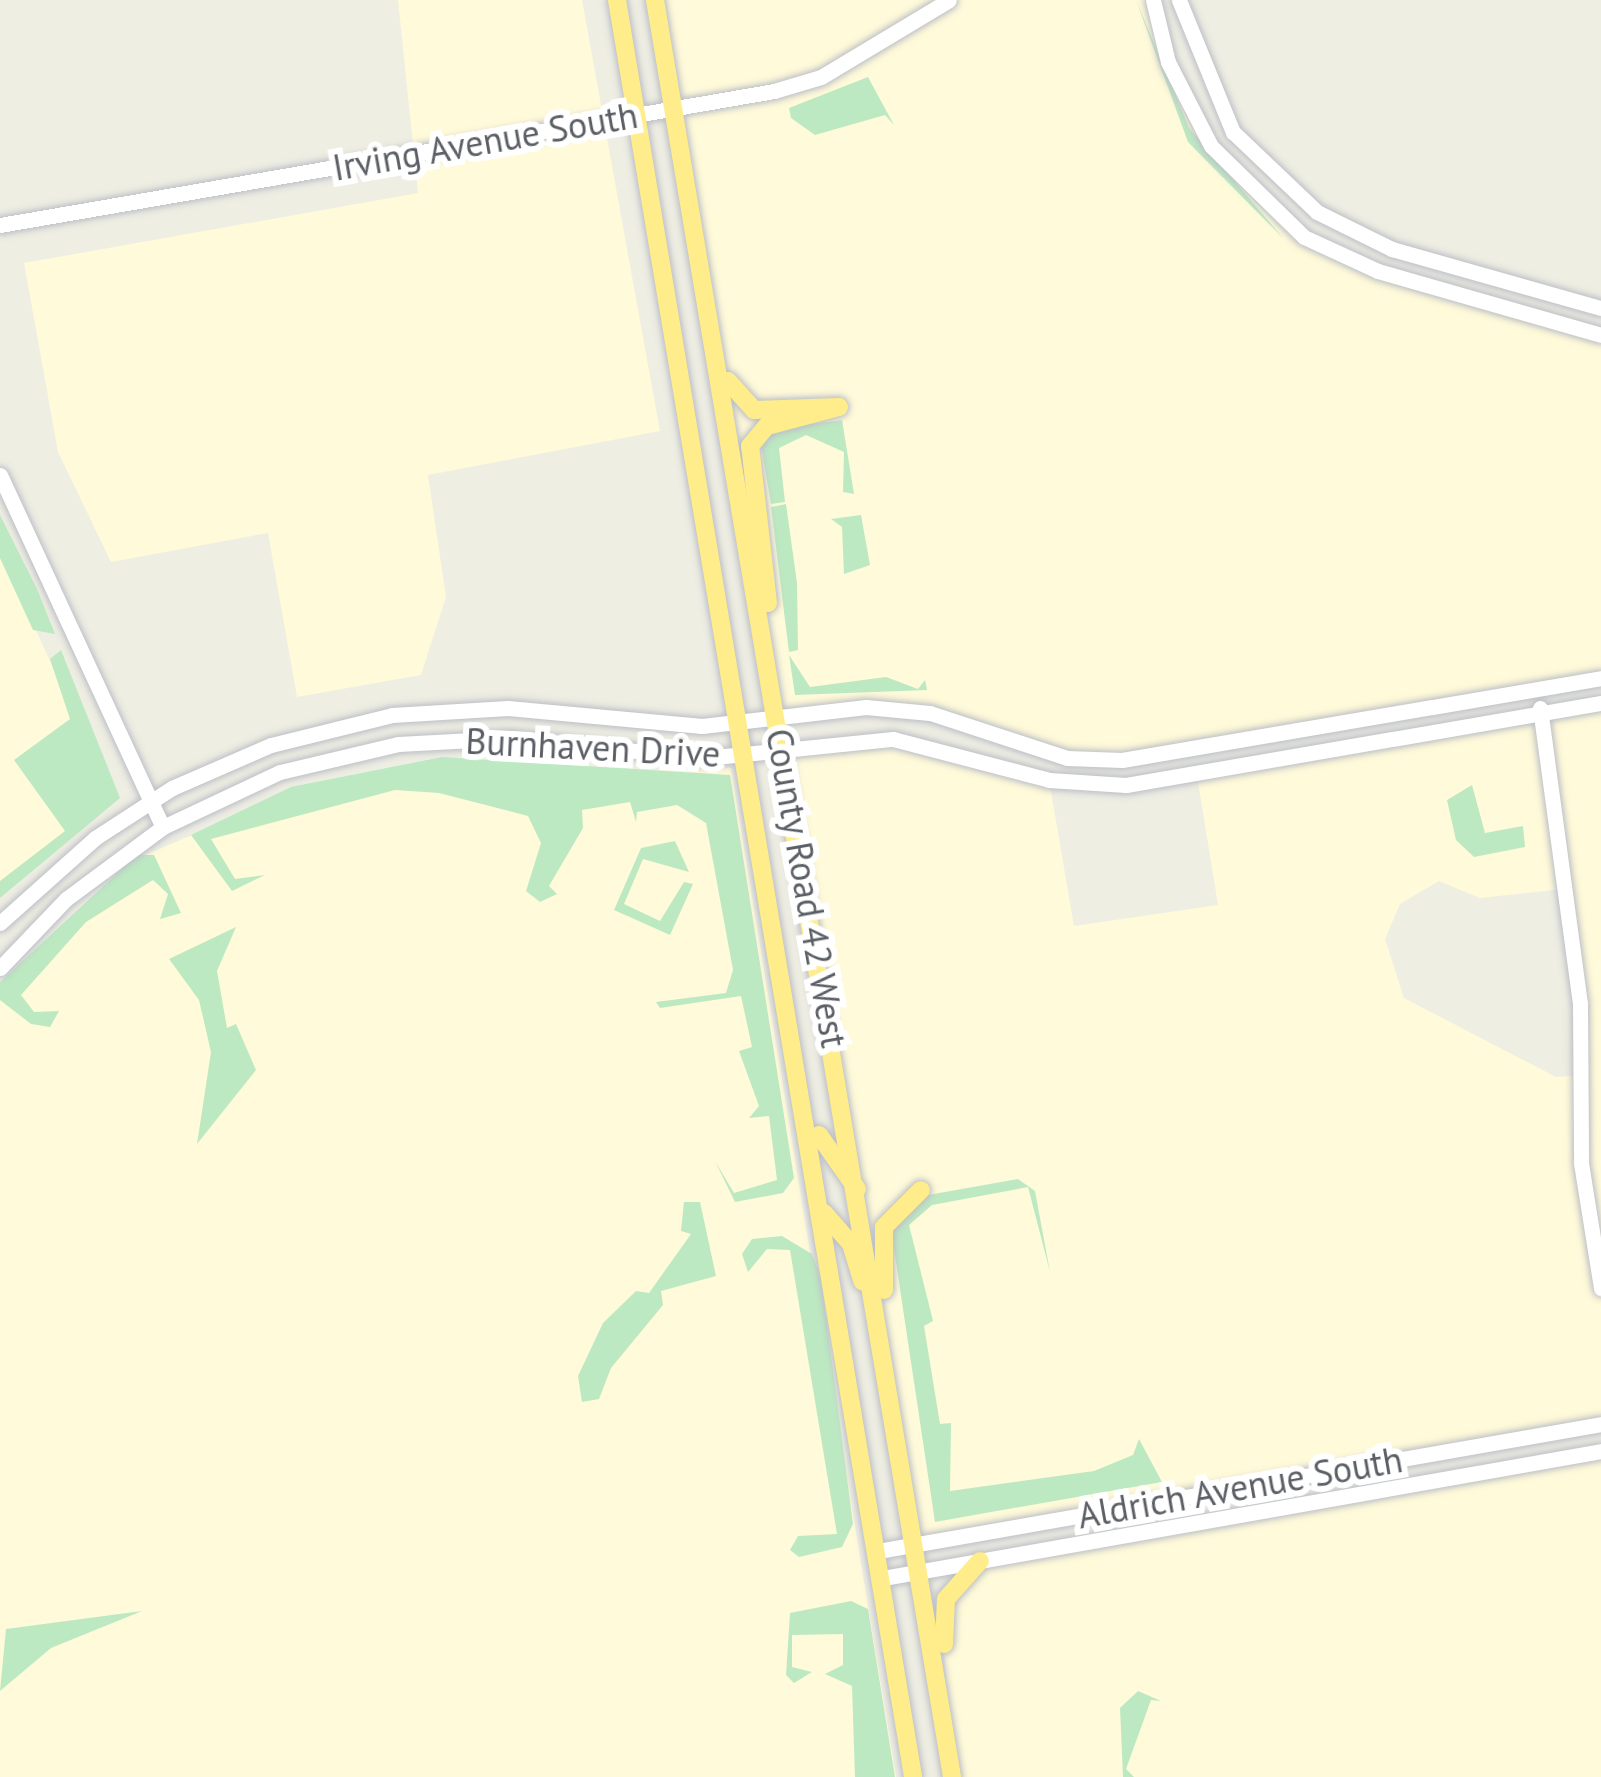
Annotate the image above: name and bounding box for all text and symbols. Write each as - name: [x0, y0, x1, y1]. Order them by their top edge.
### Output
- street label: Irving Avenue South: [329, 93, 641, 189]
- street label: Burnhaven Drive: [464, 719, 722, 775]
- street label: County Road 42 West: [758, 724, 856, 1052]
- street label: Aldrich Avenue South: [1074, 1437, 1406, 1537]

